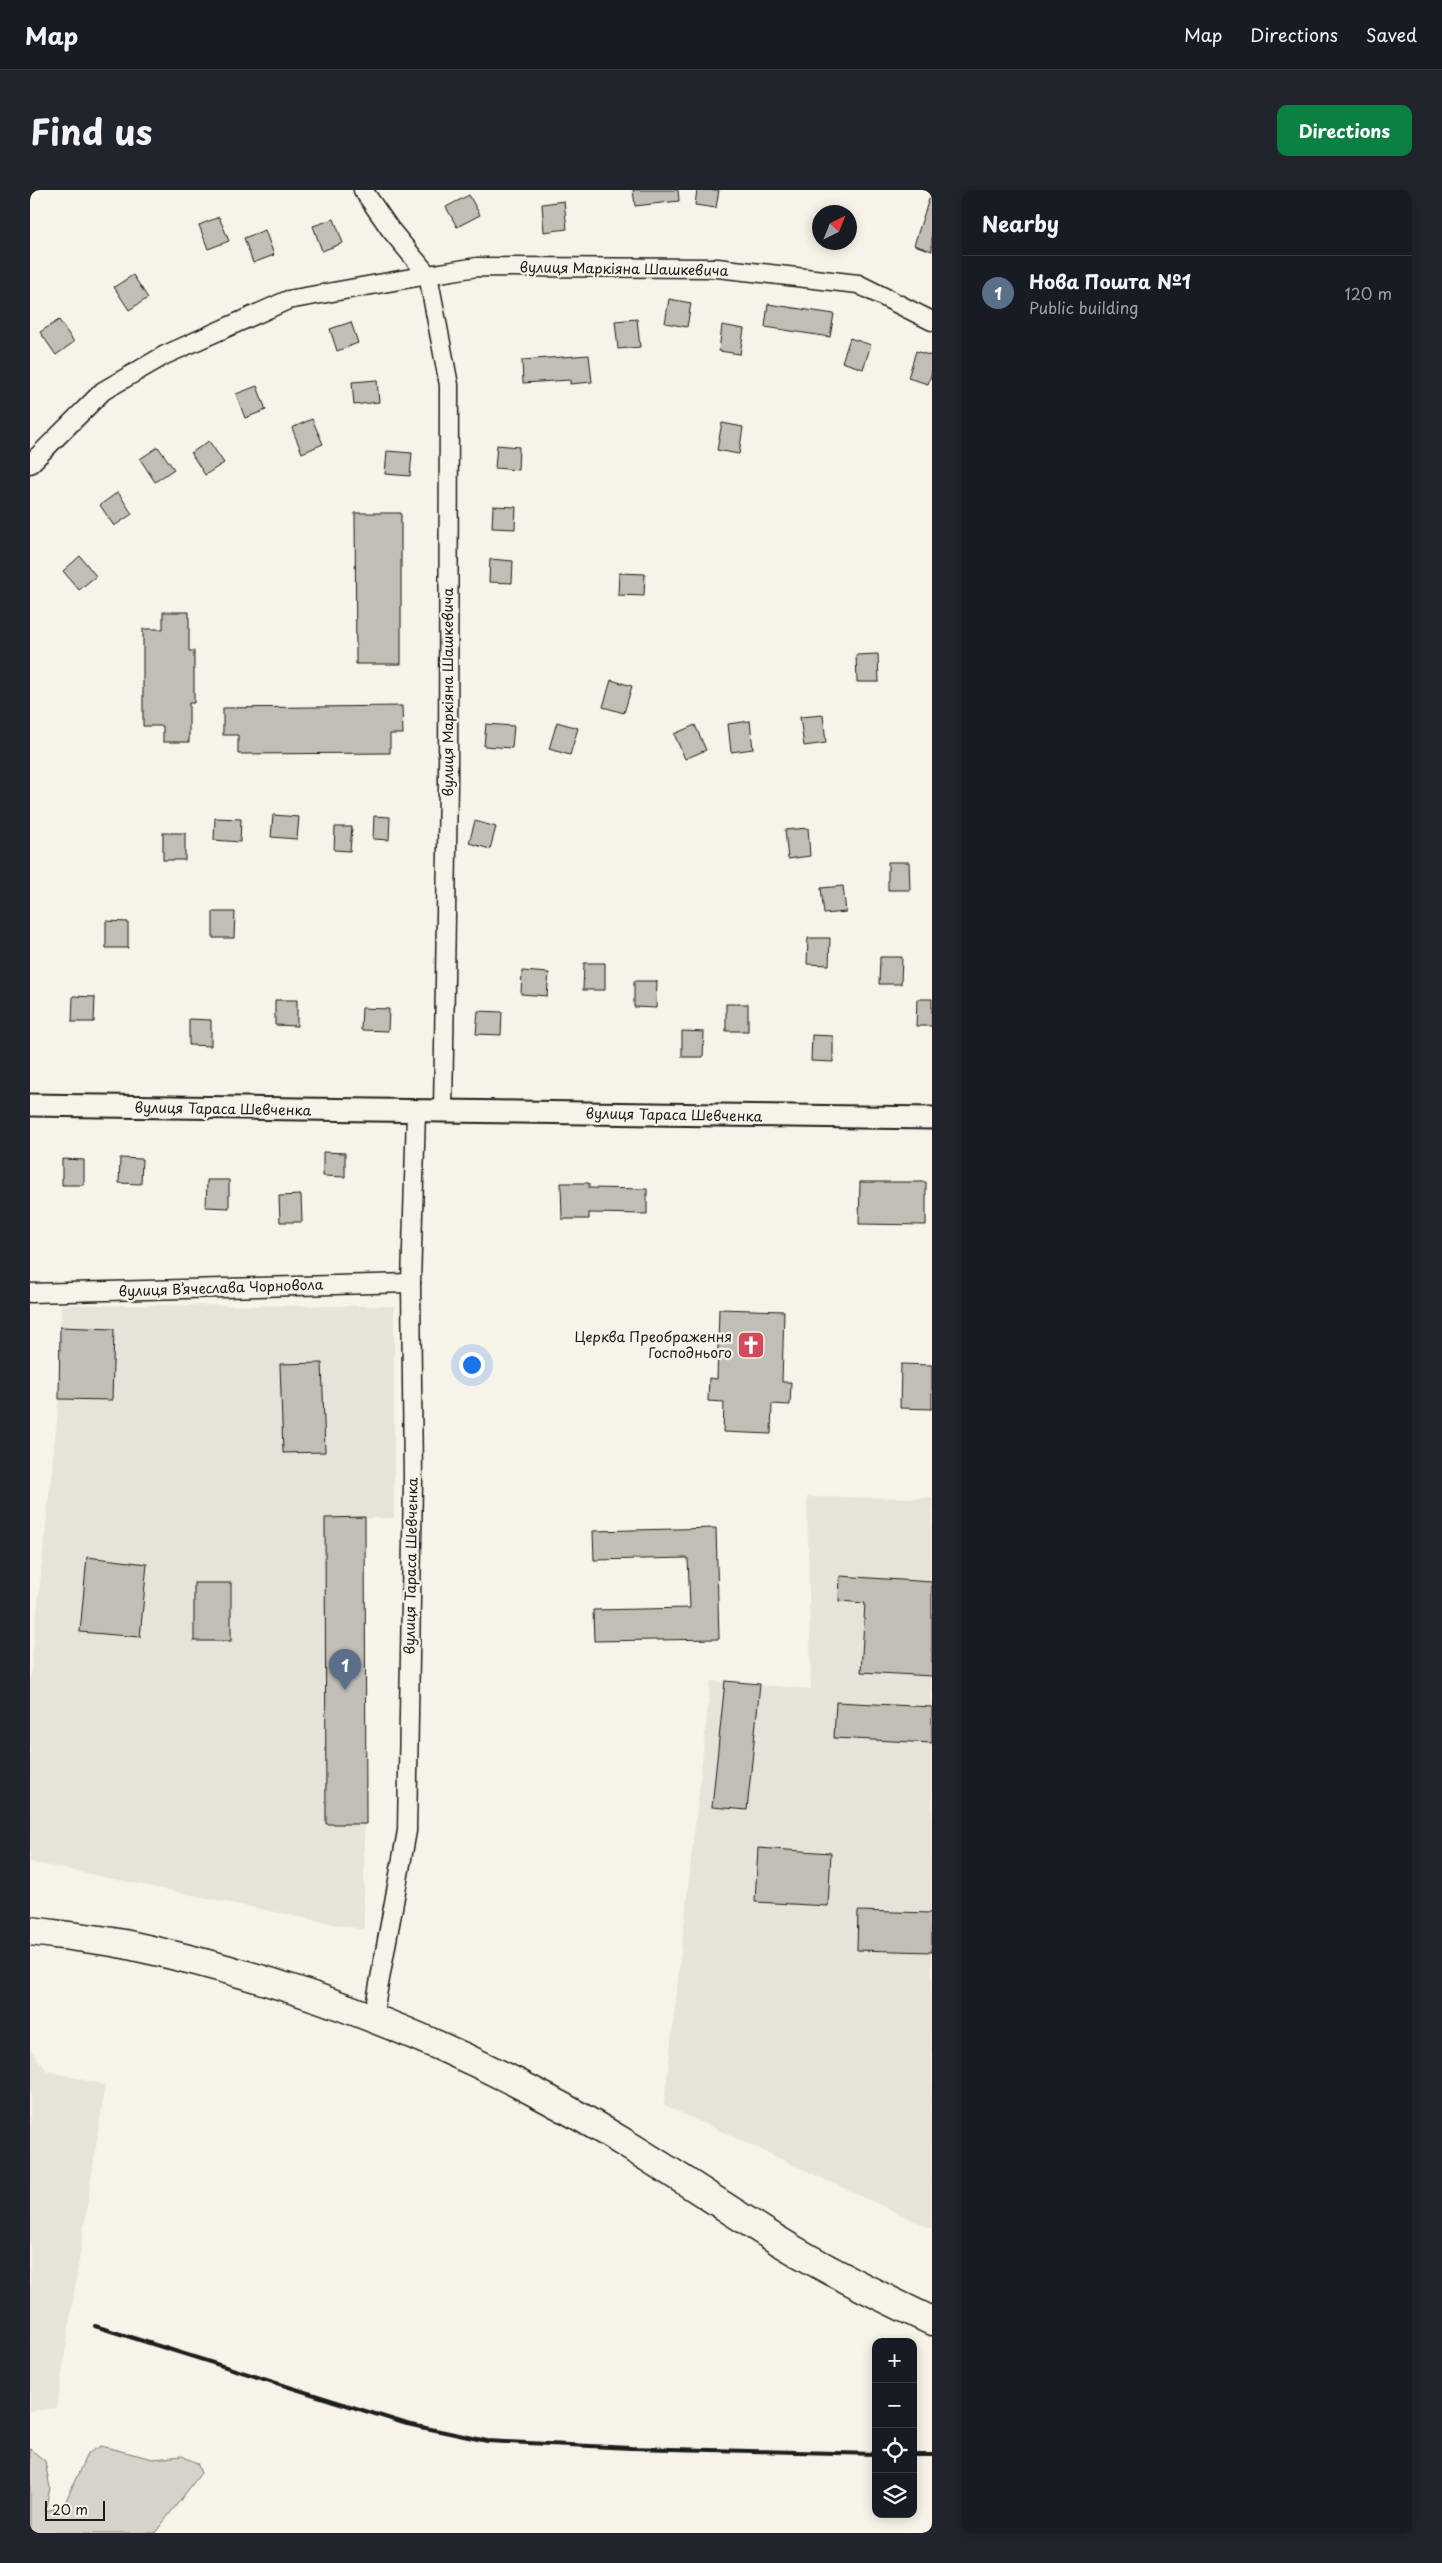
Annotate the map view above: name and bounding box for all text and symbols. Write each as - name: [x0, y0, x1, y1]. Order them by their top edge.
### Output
- text: Map: [25, 17, 78, 53]
- text: Map: [1184, 21, 1222, 48]
- text: Directions: [1250, 21, 1338, 48]
- text: Saved: [1366, 21, 1417, 48]
- text: Find us: [30, 104, 152, 157]
- button: Directions: [1277, 105, 1412, 156]
- north arrow: [812, 205, 857, 250]
- text: Nearby: [982, 207, 1059, 239]
- street label: вулиця Маркіяна Шашкевича: [519, 256, 729, 281]
- text: Нова Пошта №1: [1029, 267, 1191, 295]
- text: 1: [994, 281, 1002, 305]
- text: 120 m: [1345, 281, 1392, 305]
- text: Public building: [1029, 295, 1139, 319]
- street label: вулиця Маркіяна Шашкевича: [437, 587, 458, 796]
- street label: вулиця Тараса Шевченка: [134, 1096, 312, 1121]
- street label: вулиця Тараса Шевченка: [585, 1102, 763, 1127]
- street label: вулиця Вʼячеслава Чорновола: [118, 1273, 324, 1302]
- place label: Церква Преображення Господнього: [575, 1326, 732, 1363]
- church icon: Церква Преображення Господнього: [736, 1330, 766, 1360]
- your location: [459, 1352, 485, 1378]
- street label: вулиця Тараса Шевченка: [398, 1477, 423, 1655]
- pin: 1: [329, 1649, 361, 1690]
- map controls: [872, 2338, 917, 2518]
- button: +: [872, 2338, 917, 2383]
- button: −: [872, 2383, 917, 2428]
- button: locate: [872, 2428, 917, 2473]
- button: layers: [872, 2473, 917, 2518]
- scale bar: [45, 2498, 105, 2521]
- text: 20 m: [52, 2499, 88, 2520]

